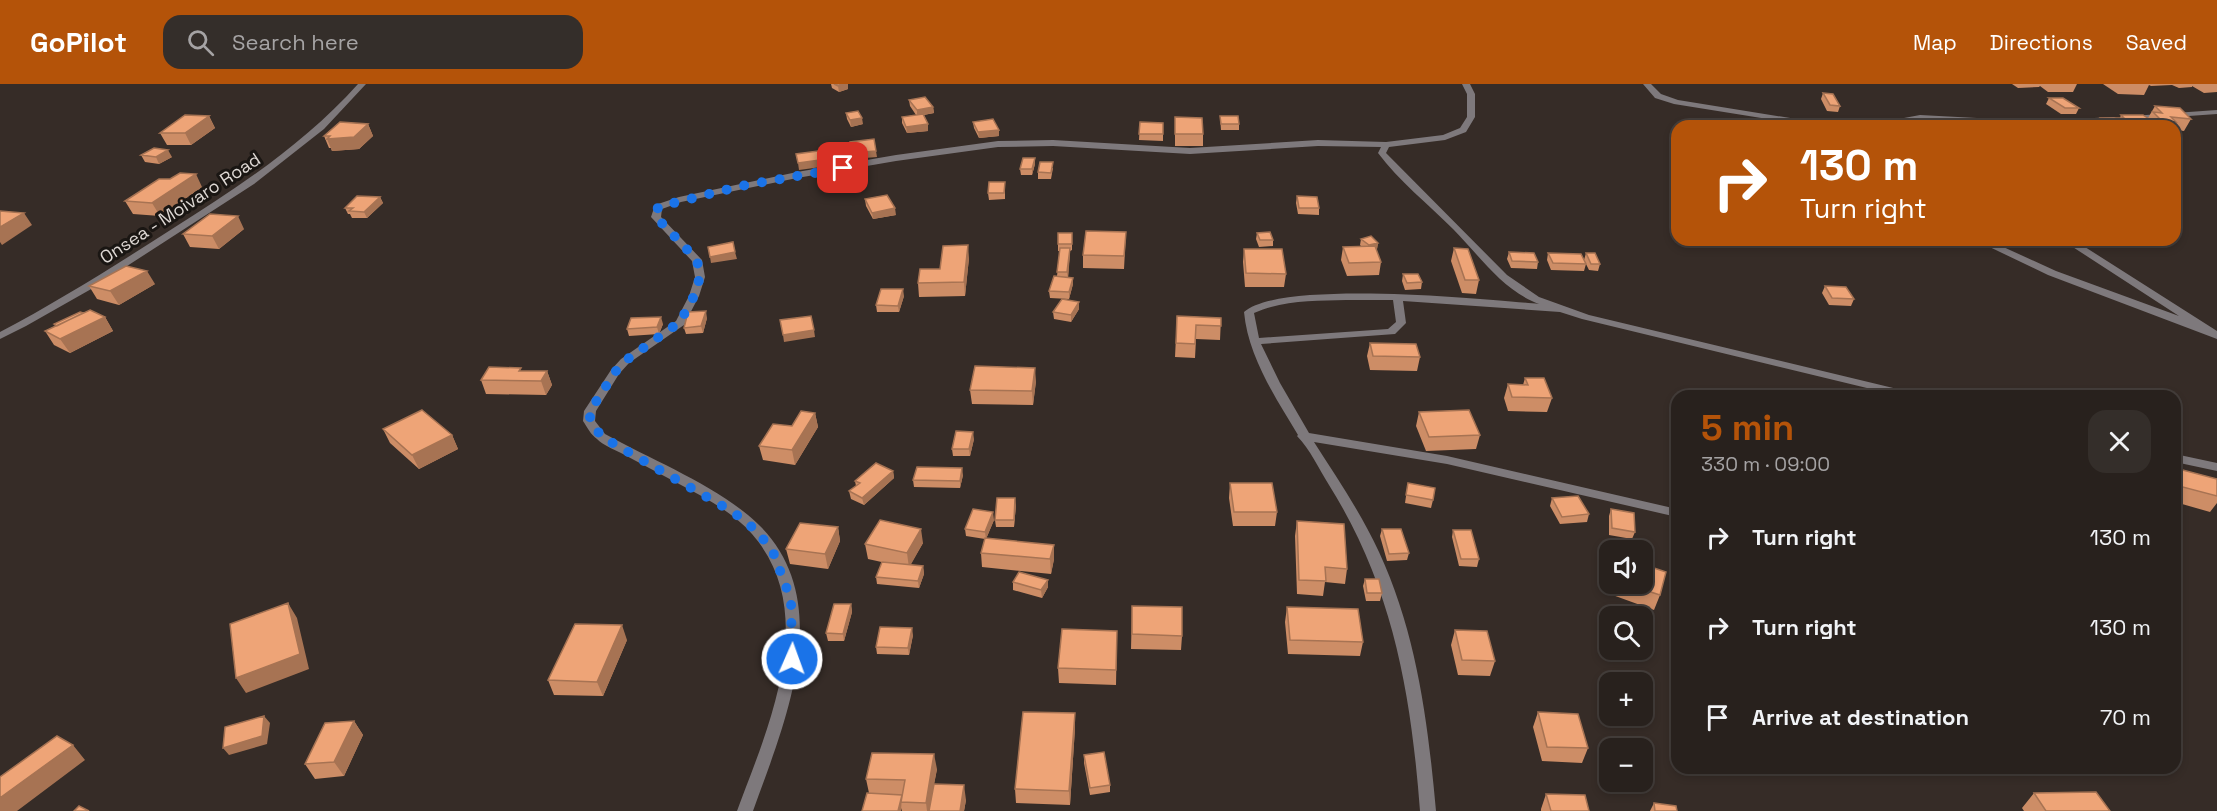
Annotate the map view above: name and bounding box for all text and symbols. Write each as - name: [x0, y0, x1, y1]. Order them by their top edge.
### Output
- search box: [163, 15, 583, 69]
- text: GoPilot: [30, 24, 127, 60]
- icon: search: [184, 26, 217, 59]
- text: Search here: [232, 28, 359, 56]
- text: Map: [1913, 29, 1957, 56]
- text: Directions: [1990, 29, 2093, 56]
- text: Saved: [2126, 29, 2187, 56]
- text: 130 m: [1800, 139, 1918, 192]
- pin: [817, 142, 868, 193]
- icon: right: [1701, 144, 1779, 222]
- street label: Onsea - Moivaro Road: [95, 147, 265, 269]
- icon: arrive: [826, 151, 859, 184]
- text: Turn right: [1800, 191, 1927, 226]
- text: 5 min: [1701, 405, 1794, 451]
- button: close: [2088, 410, 2151, 473]
- text: 330 m · 09:00: [1701, 451, 1830, 477]
- icon: right: [1701, 521, 1734, 554]
- text: Turn right: [1752, 523, 1857, 551]
- text: 130 m: [2090, 523, 2151, 551]
- map controls: [1599, 540, 1653, 792]
- button: sound: [1599, 540, 1653, 594]
- button: search: [1599, 606, 1653, 660]
- icon: right: [1701, 611, 1734, 644]
- text: Turn right: [1752, 613, 1857, 641]
- text: 130 m: [2090, 613, 2151, 641]
- position arrow: [760, 627, 824, 691]
- button: +: [1599, 672, 1653, 726]
- icon: arrive: [1701, 701, 1734, 734]
- text: Arrive at destination: [1752, 703, 1969, 731]
- text: 70 m: [2100, 703, 2151, 731]
- button: −: [1599, 738, 1653, 792]

